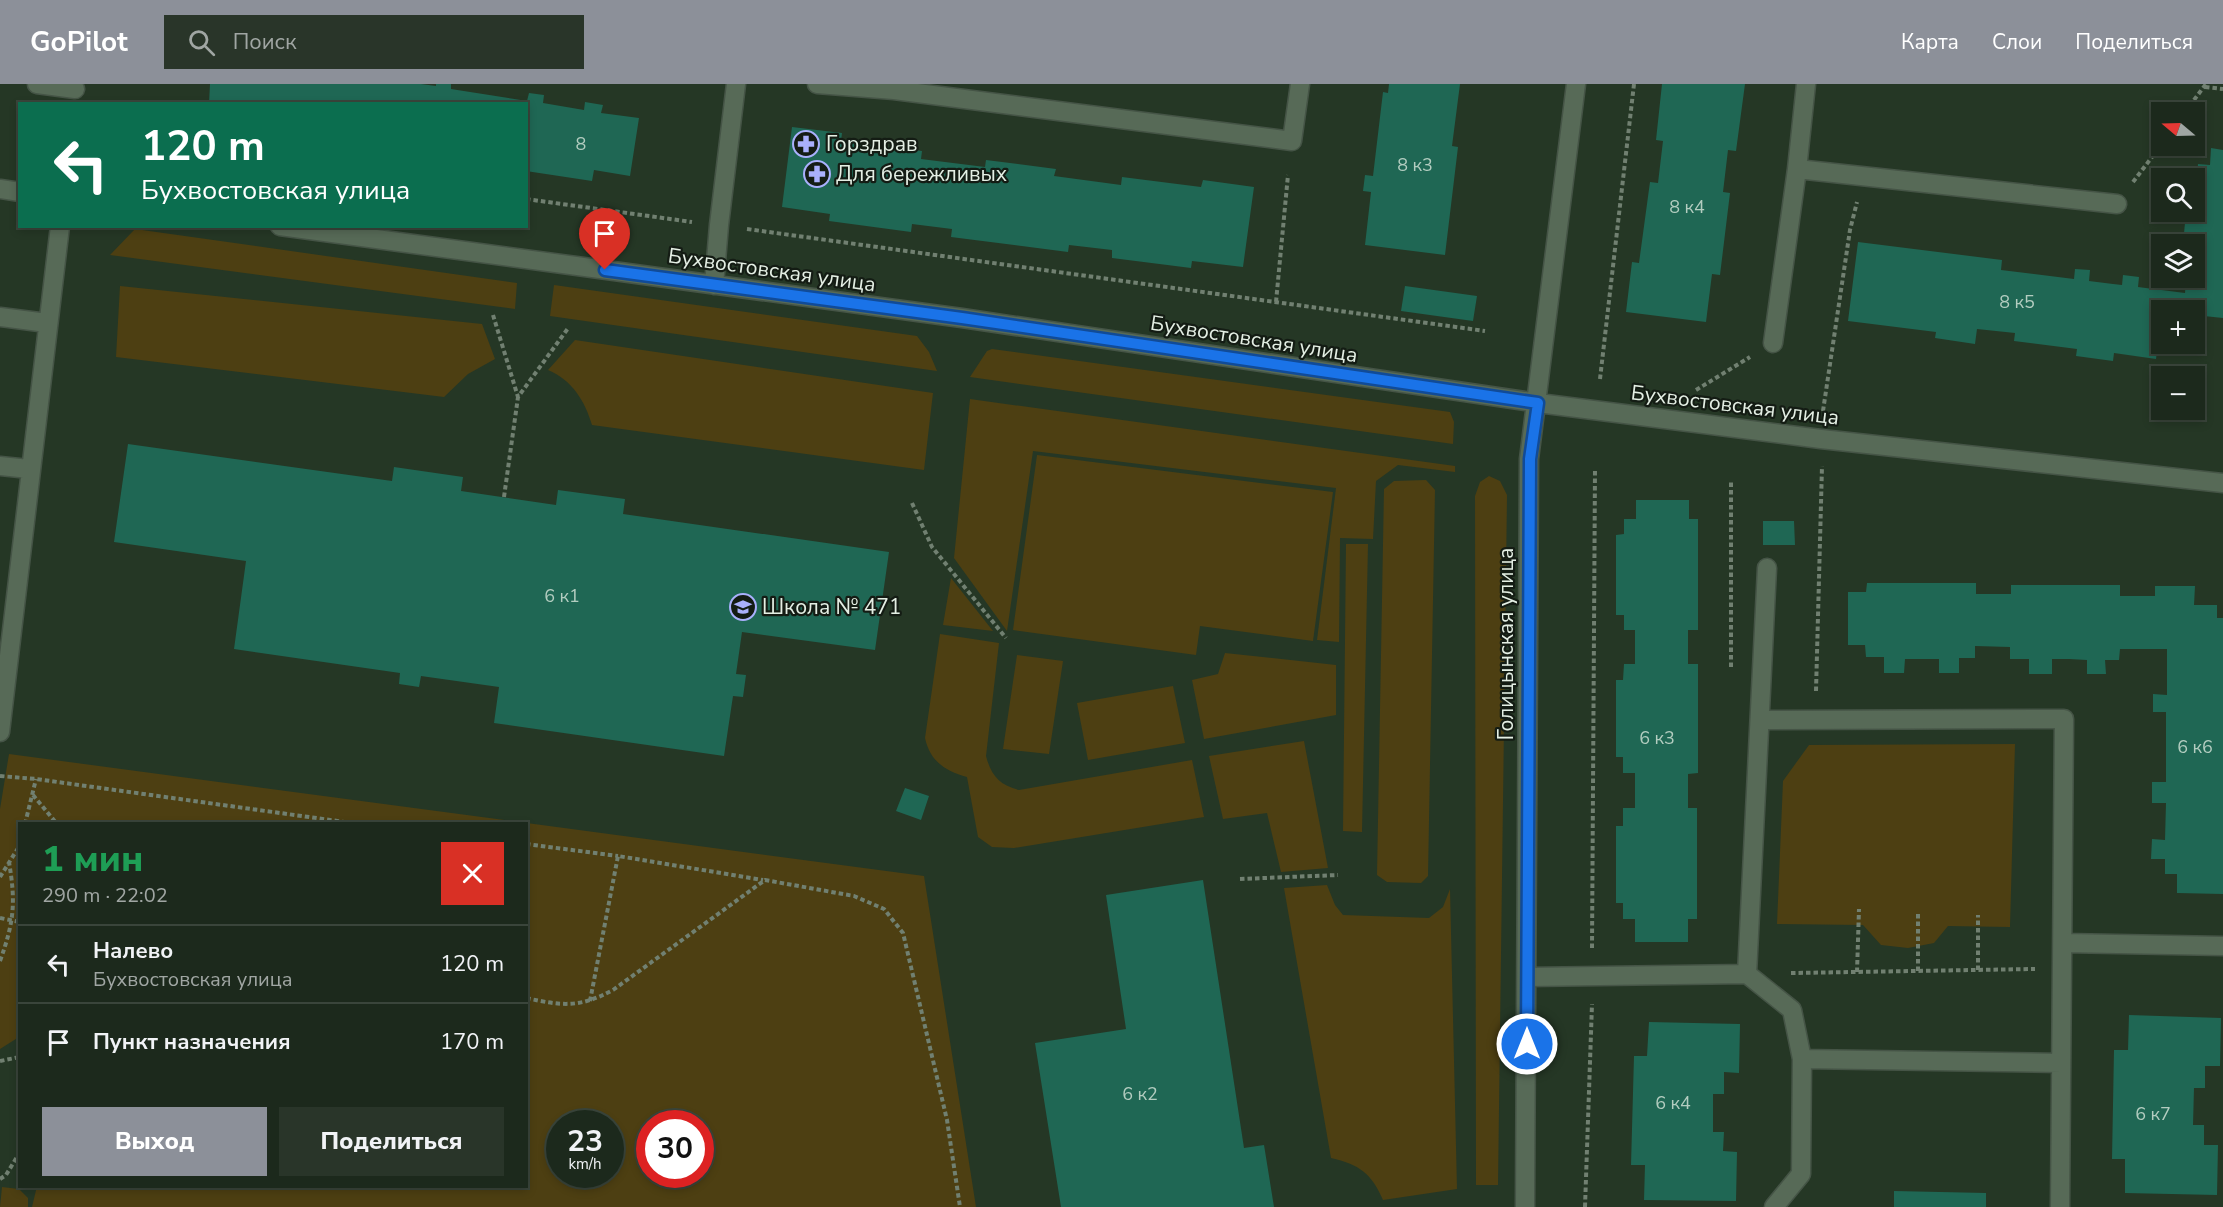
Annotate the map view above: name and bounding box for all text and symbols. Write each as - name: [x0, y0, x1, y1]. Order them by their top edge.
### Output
- search box: [164, 15, 584, 69]
- text: GoPilot: [30, 23, 128, 61]
- icon: search: [185, 26, 218, 59]
- text: Поиск: [233, 27, 297, 57]
- text: Карта: [1901, 28, 1959, 56]
- text: Слои: [1992, 28, 2042, 56]
- text: Поделиться: [2075, 28, 2193, 56]
- north arrow: [2151, 102, 2205, 156]
- map controls: [2151, 102, 2205, 420]
- text: 120 m: [141, 118, 265, 175]
- icon: left: [42, 126, 120, 204]
- pharmacy icon: Горздрав: [791, 129, 821, 159]
- place label: Горздрав: [826, 130, 918, 158]
- house number: 8: [576, 132, 586, 156]
- house number: 8 к3: [1397, 153, 1433, 177]
- pharmacy icon: Для бережливых: [802, 159, 832, 189]
- place label: Для бережливых: [836, 160, 1007, 188]
- button: search: [2151, 168, 2205, 222]
- text: Бухвостовская улица: [141, 172, 410, 209]
- house number: 8 к4: [1669, 195, 1705, 219]
- pin: [579, 208, 630, 270]
- icon: arrive: [588, 217, 621, 250]
- button: layers: [2151, 234, 2205, 288]
- street label: Бухвостовская улица: [666, 242, 878, 298]
- house number: 8 к5: [1999, 290, 2035, 314]
- button: +: [2151, 300, 2205, 354]
- street label: Бухвостовская улица: [1148, 309, 1360, 369]
- button: −: [2151, 366, 2205, 420]
- street label: Бухвостовская улица: [1629, 378, 1841, 432]
- street label: Голицынская улица: [1492, 548, 1520, 740]
- house number: 6 к1: [544, 584, 580, 608]
- school or university icon: Школа № 471: [728, 592, 758, 622]
- place label: Школа № 471: [762, 593, 901, 621]
- house number: 6 к3: [1639, 726, 1675, 750]
- house number: 6 к6: [2177, 735, 2213, 759]
- text: 1 мин: [42, 835, 143, 884]
- button: close: [441, 842, 504, 905]
- text: 290 m · 22:02: [42, 882, 168, 909]
- text: Налево: [93, 936, 173, 966]
- icon: left: [42, 948, 75, 981]
- text: 120 m: [440, 949, 504, 979]
- text: Бухвостовская улица: [93, 966, 293, 993]
- position arrow: [1495, 1012, 1559, 1076]
- icon: arrive: [42, 1026, 75, 1059]
- text: Пункт назначения: [93, 1027, 291, 1057]
- text: 170 m: [440, 1027, 504, 1057]
- house number: 6 к2: [1122, 1082, 1158, 1106]
- house number: 6 к4: [1655, 1091, 1691, 1115]
- house number: 6 к7: [2135, 1102, 2171, 1126]
- button: Выход: [42, 1107, 267, 1176]
- button: Поделиться: [279, 1107, 504, 1176]
- speed limit sign: 30: [636, 1110, 714, 1188]
- text: 23: [567, 1121, 603, 1162]
- text: km/h: [568, 1154, 602, 1174]

